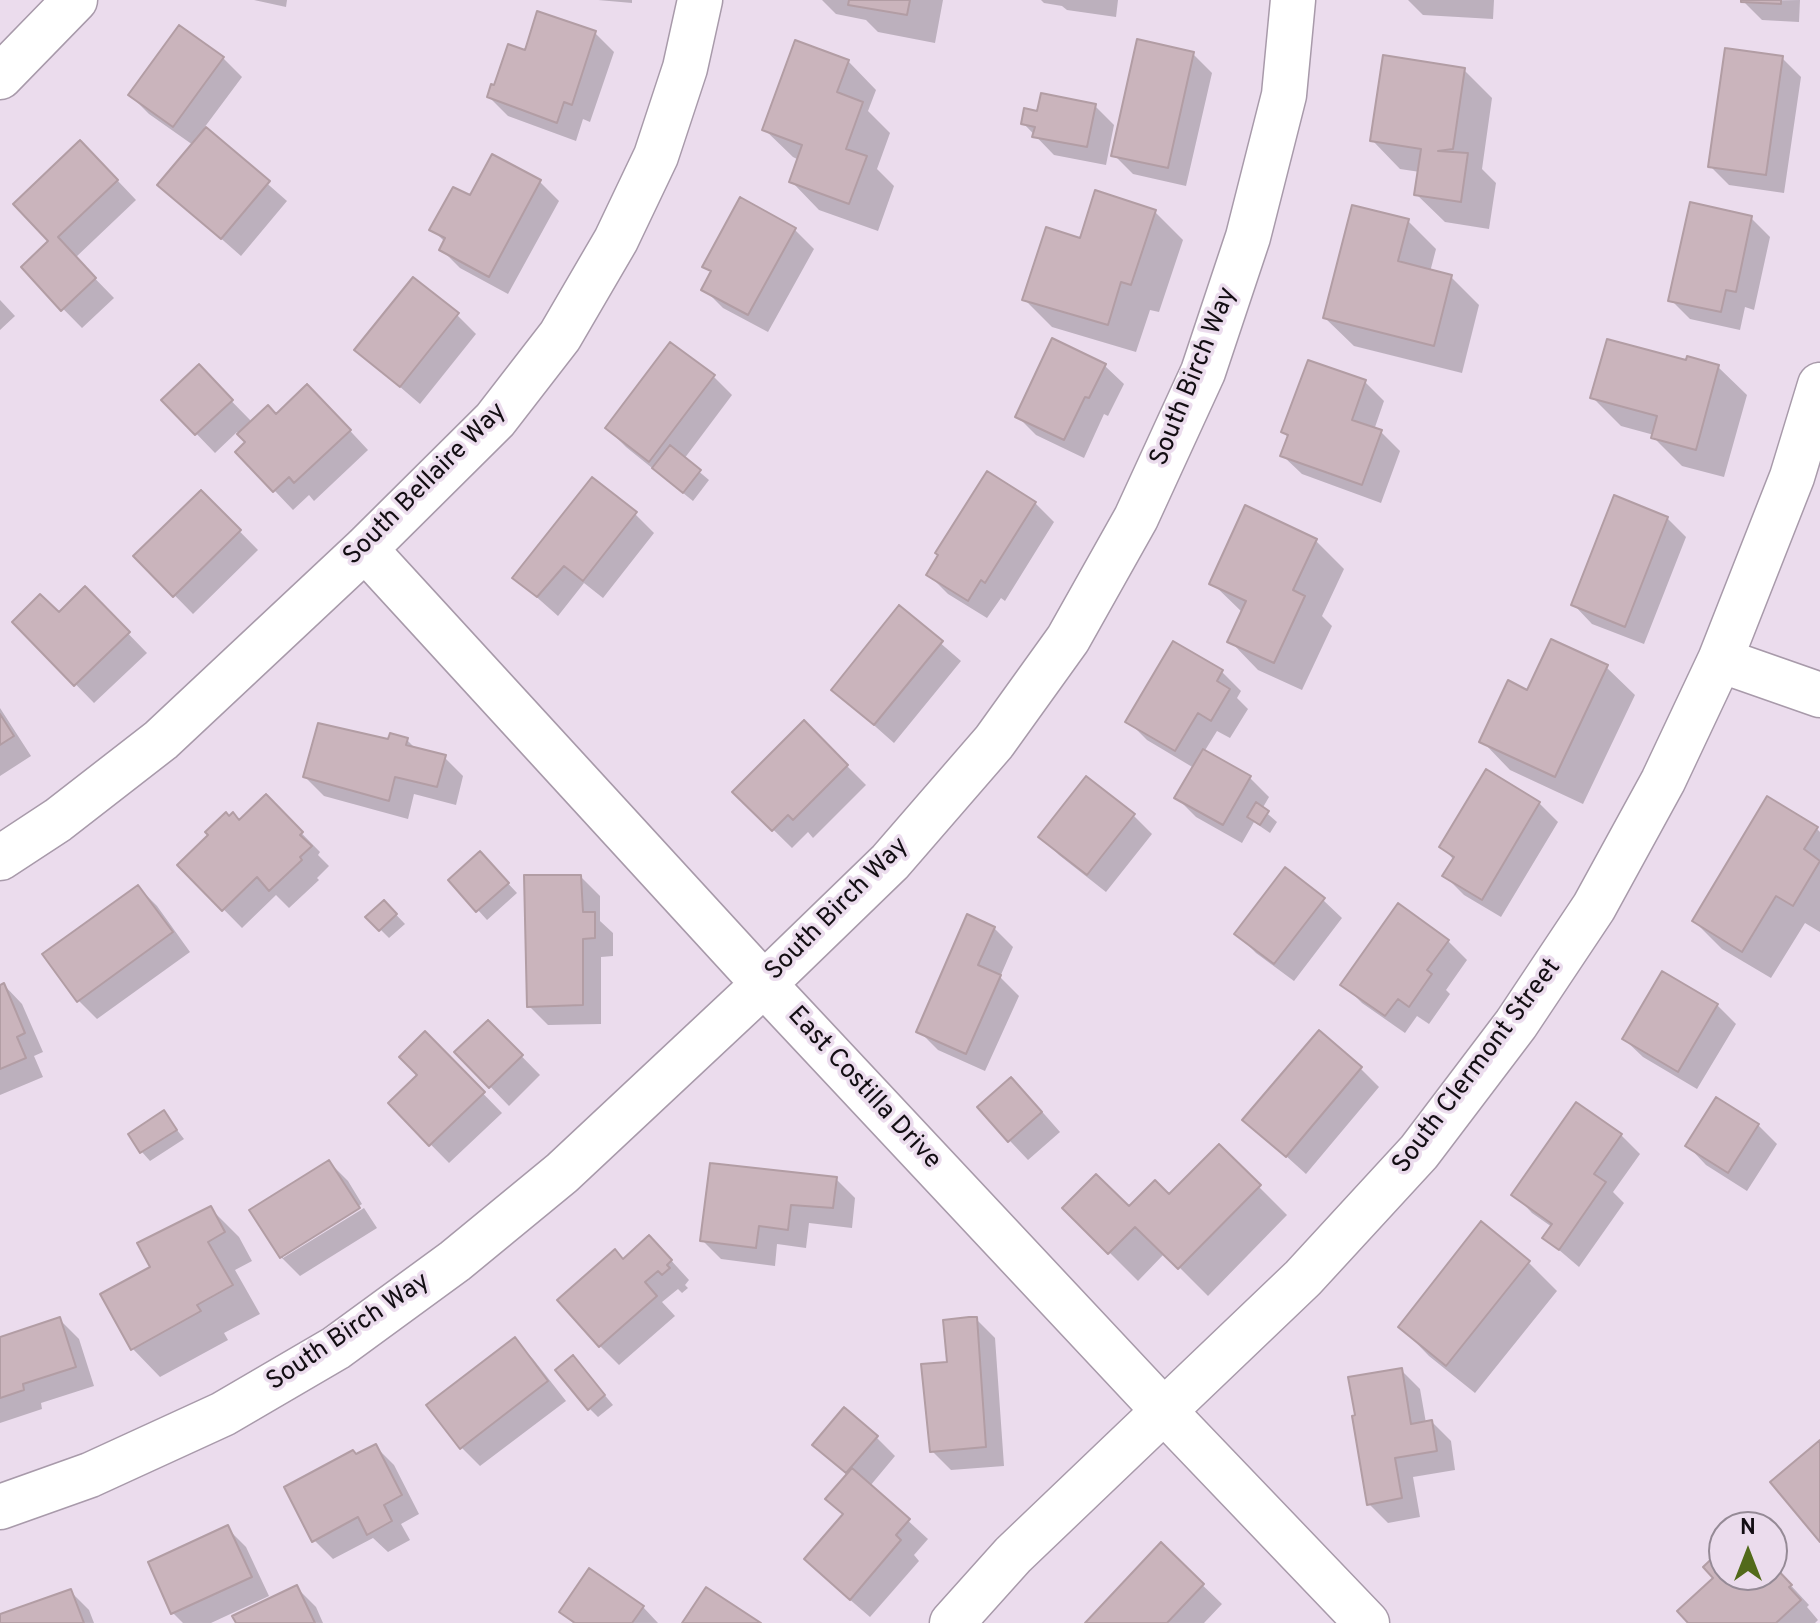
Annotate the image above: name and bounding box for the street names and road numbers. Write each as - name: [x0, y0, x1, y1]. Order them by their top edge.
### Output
- street label: South Birch Way: [1145, 283, 1245, 471]
- street label: South Bellaire Way: [338, 397, 514, 573]
- street label: South Birch Way: [760, 832, 916, 988]
- street label: South Clermont Street: [1387, 953, 1569, 1181]
- street label: East Costilla Drive: [780, 1001, 946, 1177]
- street label: South Birch Way: [262, 1267, 436, 1399]

